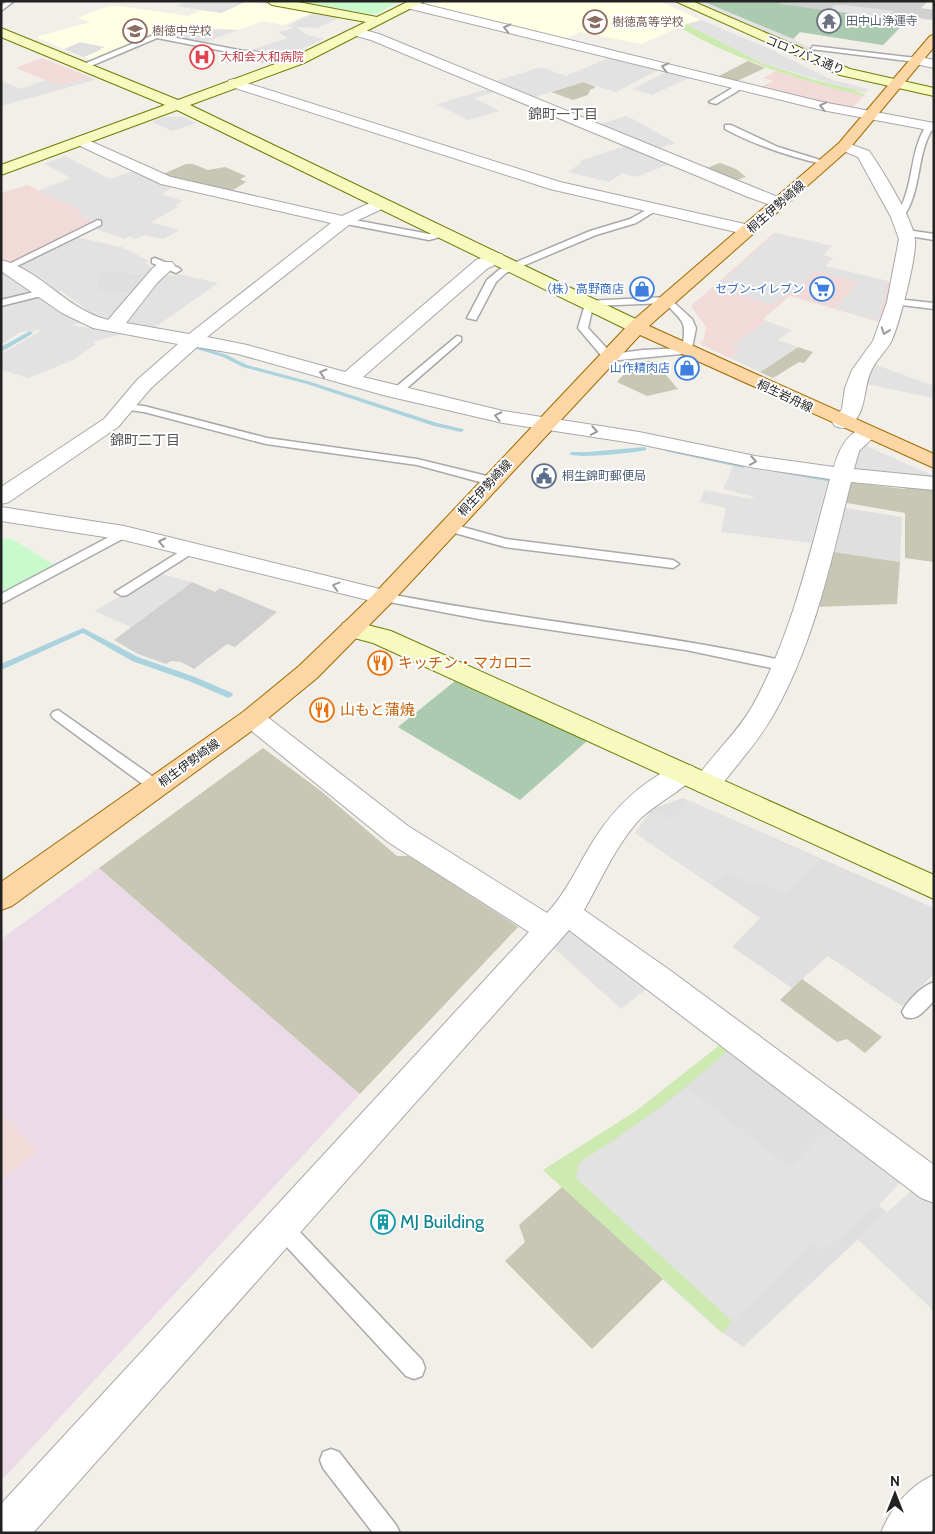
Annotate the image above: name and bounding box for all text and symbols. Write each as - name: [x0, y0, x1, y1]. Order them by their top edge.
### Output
- temple icon: 田中山浄運寺: [816, 8, 842, 34]
- school or university icon: 樹徳高等学校: [582, 9, 608, 35]
- place label: 田中山浄運寺: [846, 13, 918, 28]
- place label: 樹徳高等学校: [612, 14, 684, 29]
- school or university icon: 樹徳中学校: [122, 18, 148, 44]
- place label: 樹徳中学校: [152, 23, 212, 38]
- one-way arrow: [503, 23, 512, 34]
- street label: コロンバス通り: [763, 32, 847, 77]
- hospital icon: 大和会大和病院: [189, 44, 215, 70]
- place label: 大和会大和病院: [220, 49, 304, 64]
- one-way arrow: [661, 62, 670, 73]
- one-way arrow: [818, 101, 827, 112]
- district label: 錦町一丁目: [528, 105, 598, 123]
- street label: 桐生伊勢崎線: [744, 177, 808, 236]
- shop icon: （株）高野商店: [629, 276, 655, 302]
- supermarket icon: セブン-イレブン: [809, 276, 835, 302]
- place label: （株）高野商店: [540, 281, 624, 296]
- place label: セブン-イレブン: [715, 281, 804, 296]
- one-way arrow: [881, 327, 891, 335]
- shop icon: 山作精肉店: [674, 355, 700, 381]
- place label: 山作精肉店: [610, 360, 670, 375]
- one-way arrow: [319, 368, 327, 378]
- street label: 桐生岩舟線: [755, 376, 816, 415]
- one-way arrow: [493, 411, 502, 422]
- one-way arrow: [589, 426, 598, 436]
- district label: 錦町二丁目: [110, 431, 180, 449]
- street label: 桐生伊勢崎線: [455, 456, 515, 519]
- one-way arrow: [749, 456, 758, 466]
- public building icon: 桐生錦町郵便局: [531, 463, 557, 489]
- place label: 桐生錦町郵便局: [562, 468, 646, 483]
- one-way arrow: [157, 537, 166, 548]
- one-way arrow: [333, 582, 341, 592]
- restaurant icon: キッチン・マカロニ: [367, 650, 393, 676]
- place label: キッチン・マカロニ: [398, 654, 533, 672]
- restaurant icon: 山もと蒲焼: [309, 697, 335, 723]
- place label: 山もと蒲焼: [340, 701, 415, 719]
- street label: 桐生伊勢崎線: [155, 735, 222, 790]
- building icon: MJ Building: [370, 1209, 396, 1235]
- place label: MJ Building: [400, 1211, 485, 1233]
- north arrow: [870, 1469, 920, 1519]
- text: N: [890, 1472, 900, 1490]

